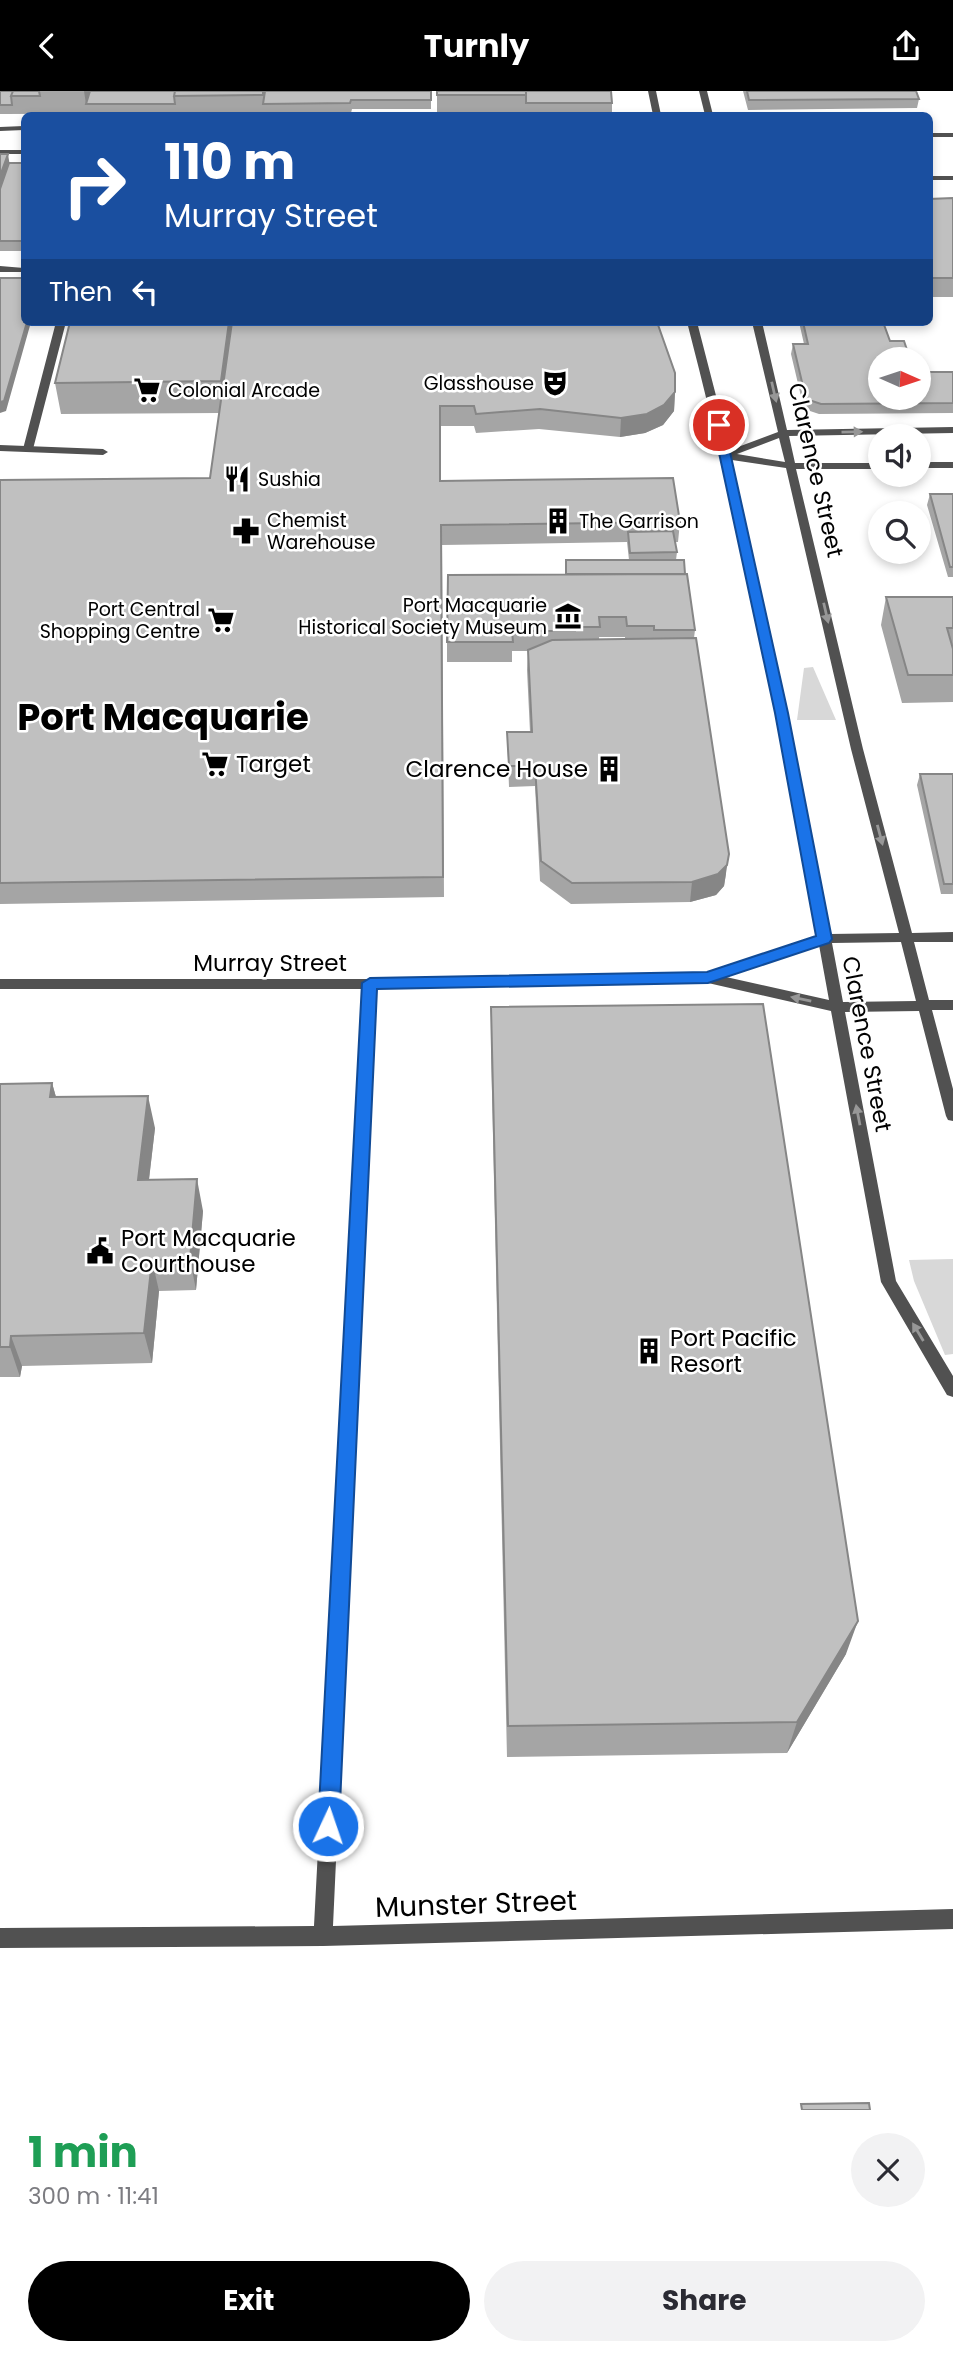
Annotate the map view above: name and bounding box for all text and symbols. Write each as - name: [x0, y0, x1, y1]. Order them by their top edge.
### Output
- text: Turnly: [424, 23, 529, 68]
- icon: back: [28, 27, 66, 65]
- icon: share: [887, 27, 925, 65]
- text: 110 m: [164, 128, 295, 196]
- icon: right: [49, 140, 140, 231]
- text: Murray Street: [164, 193, 378, 238]
- icon: left: [126, 273, 164, 311]
- text: Then: [49, 274, 112, 310]
- north arrow: [868, 347, 931, 409]
- map controls: [868, 347, 931, 564]
- theatre icon: Glasshouse: [540, 368, 570, 398]
- place label: Glasshouse: [424, 370, 534, 397]
- supermarket icon: Colonial Arcade: [132, 375, 162, 405]
- place label: Colonial Arcade: [168, 377, 320, 404]
- street label: Clarence Street: [780, 380, 852, 560]
- one-way arrow: [769, 381, 780, 403]
- pin: [689, 395, 749, 455]
- icon: arrive: [700, 406, 738, 444]
- button: sound: [868, 424, 931, 487]
- one-way arrow: [841, 426, 863, 438]
- restaurant icon: Sushia: [222, 464, 252, 494]
- place label: Sushia: [258, 466, 321, 493]
- button: search: [868, 501, 931, 564]
- building icon: The Garrison: [543, 506, 573, 536]
- place label: Chemist Warehouse: [267, 507, 375, 556]
- place label: The Garrison: [579, 508, 699, 535]
- pharmacy icon: Chemist Warehouse: [231, 516, 261, 546]
- place label: Port Macquarie Historical Society Museum: [298, 592, 547, 641]
- place label: Port Central Shopping Centre: [40, 596, 200, 645]
- museum icon: Port Macquarie Historical Society Museum: [553, 601, 583, 631]
- one-way arrow: [821, 602, 832, 624]
- supermarket icon: Port Central Shopping Centre: [206, 605, 236, 635]
- district label: Port Macquarie: [17, 691, 309, 743]
- place label: Target: [236, 748, 311, 780]
- supermarket icon: Target: [200, 749, 230, 779]
- place label: Clarence House: [405, 753, 588, 785]
- building icon: Clarence House: [594, 754, 624, 784]
- one-way arrow: [875, 824, 885, 845]
- street label: Murray Street: [193, 947, 347, 979]
- street label: Clarence Street: [834, 953, 900, 1135]
- one-way arrow: [790, 994, 812, 1005]
- one-way arrow: [852, 1104, 863, 1126]
- place label: Port Macquarie Courthouse: [121, 1222, 296, 1280]
- public building icon: Port Macquarie Courthouse: [85, 1236, 115, 1266]
- place label: Port Pacific Resort: [670, 1322, 797, 1380]
- one-way arrow: [912, 1322, 924, 1341]
- building icon: Port Pacific Resort: [634, 1336, 664, 1366]
- position arrow: [291, 1789, 365, 1863]
- street label: Munster Street: [374, 1881, 578, 1927]
- text: 1 min: [28, 2123, 138, 2182]
- button: close: [851, 2133, 925, 2207]
- text: 300 m · 11:41: [28, 2180, 159, 2212]
- button: Exit: [28, 2261, 470, 2341]
- button: Share: [484, 2261, 925, 2341]

